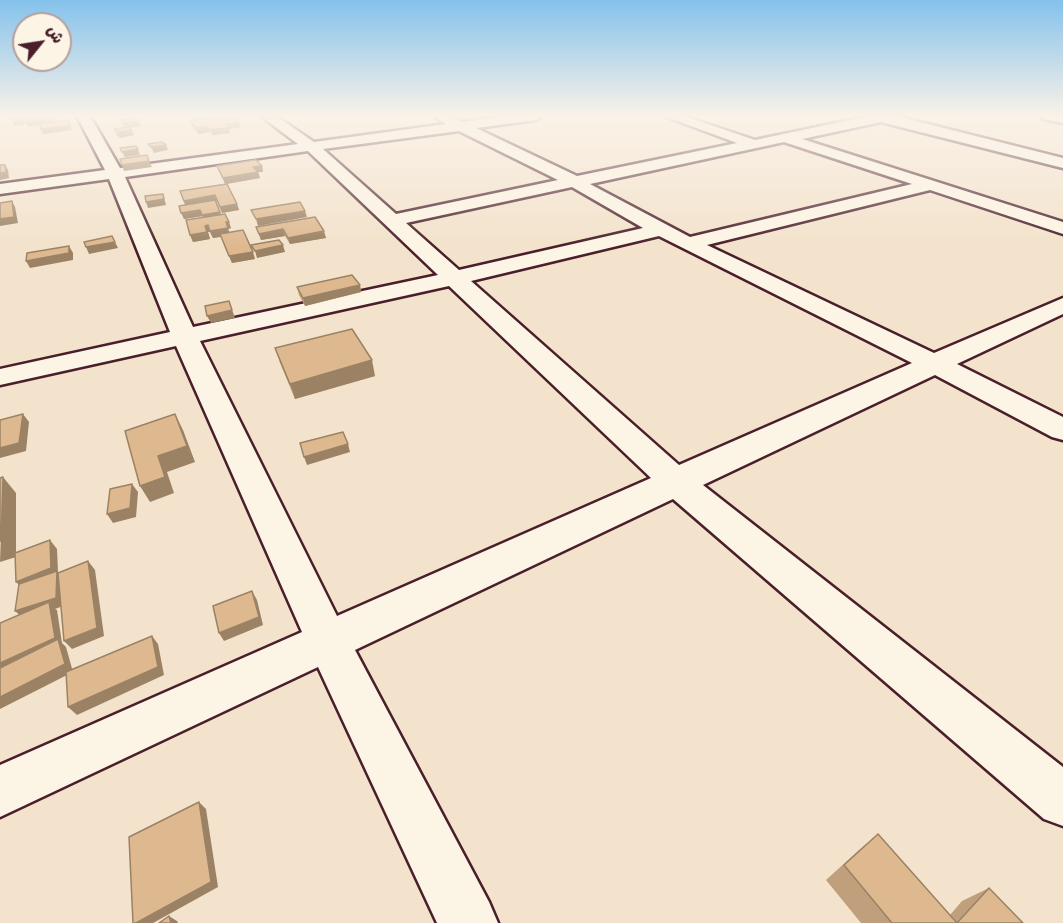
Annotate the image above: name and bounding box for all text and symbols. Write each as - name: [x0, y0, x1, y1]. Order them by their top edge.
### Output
- north arrow: [12, 12, 72, 72]
- text: ش: [42, 21, 70, 47]

